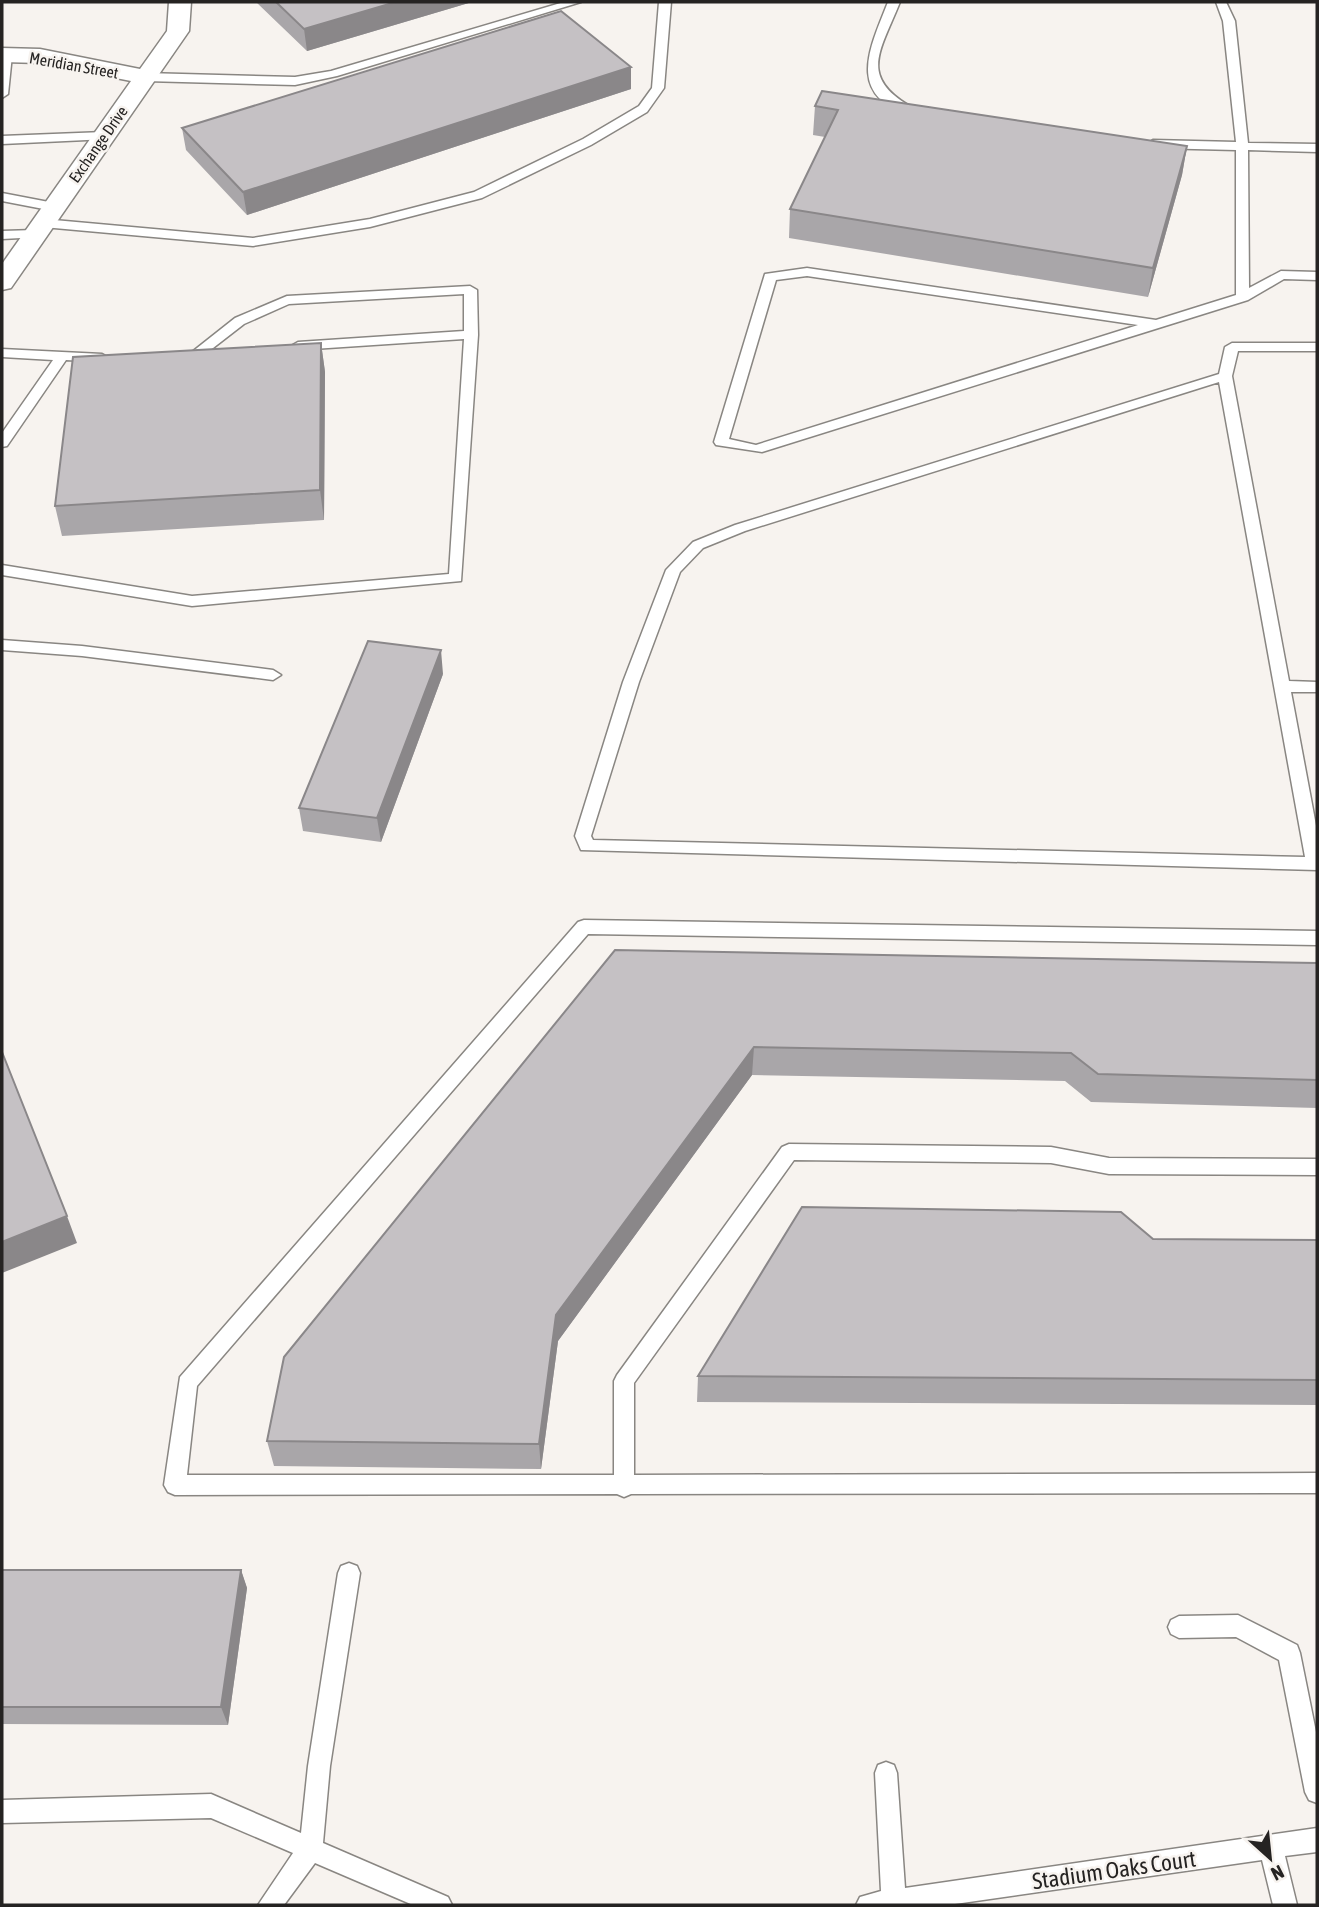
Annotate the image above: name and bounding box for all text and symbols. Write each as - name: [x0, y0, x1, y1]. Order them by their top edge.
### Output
- street label: Meridian Street: [28, 48, 120, 82]
- street label: Exchange Drive: [65, 102, 132, 186]
- north arrow: [1235, 1823, 1305, 1893]
- street label: Stadium Oaks Court: [1031, 1846, 1197, 1894]
- text: N: [1268, 1861, 1288, 1885]

